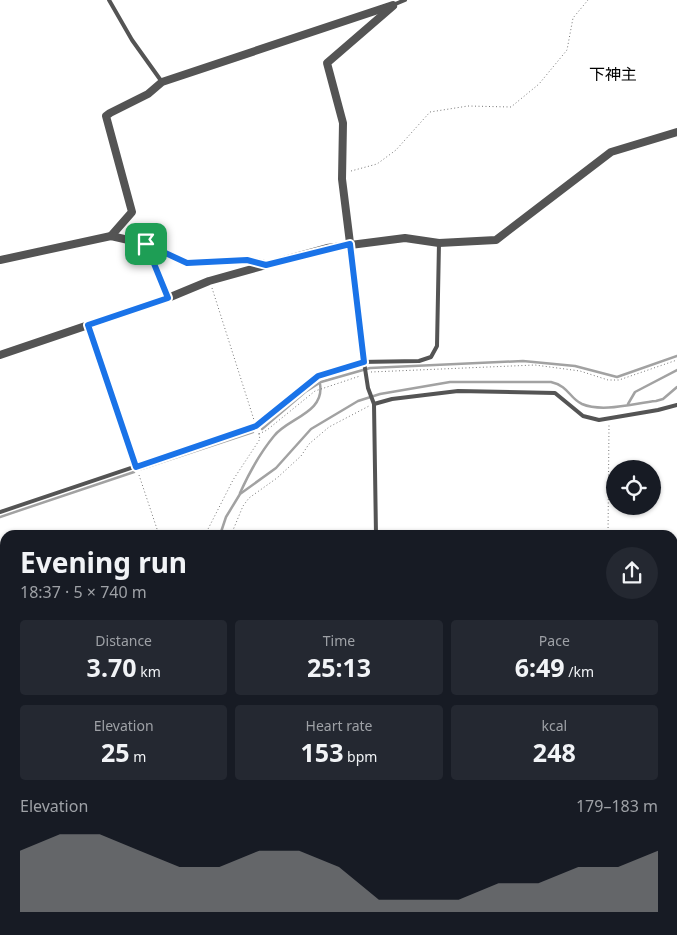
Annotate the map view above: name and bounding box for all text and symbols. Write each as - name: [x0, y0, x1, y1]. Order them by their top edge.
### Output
- district label: 下神主: [589, 63, 637, 85]
- pin: [125, 223, 167, 265]
- icon: arrive: [132, 230, 160, 258]
- map controls: [606, 460, 661, 515]
- button: locate: [606, 460, 661, 515]
- text: Evening run: [20, 543, 187, 581]
- button: share: [606, 547, 658, 599]
- text: 18:37 · 5 × 740 m: [20, 581, 147, 603]
- text: Distance: [95, 631, 152, 650]
- text: Time: [323, 631, 355, 650]
- text: Pace: [539, 631, 570, 650]
- text: 3.70: [87, 650, 137, 684]
- text: 25:13: [307, 650, 371, 684]
- text: 6:49: [515, 650, 565, 684]
- text: km: [137, 662, 161, 681]
- text: /km: [565, 662, 594, 681]
- text: Elevation: [94, 716, 154, 735]
- text: Heart rate: [306, 716, 372, 735]
- text: kcal: [541, 716, 567, 735]
- text: 25: [101, 735, 130, 769]
- text: 153: [301, 735, 343, 769]
- text: 248: [533, 735, 576, 769]
- text: m: [130, 747, 146, 766]
- text: bpm: [343, 747, 377, 766]
- text: Elevation: [20, 795, 88, 817]
- text: 179–183 m: [576, 795, 658, 817]

